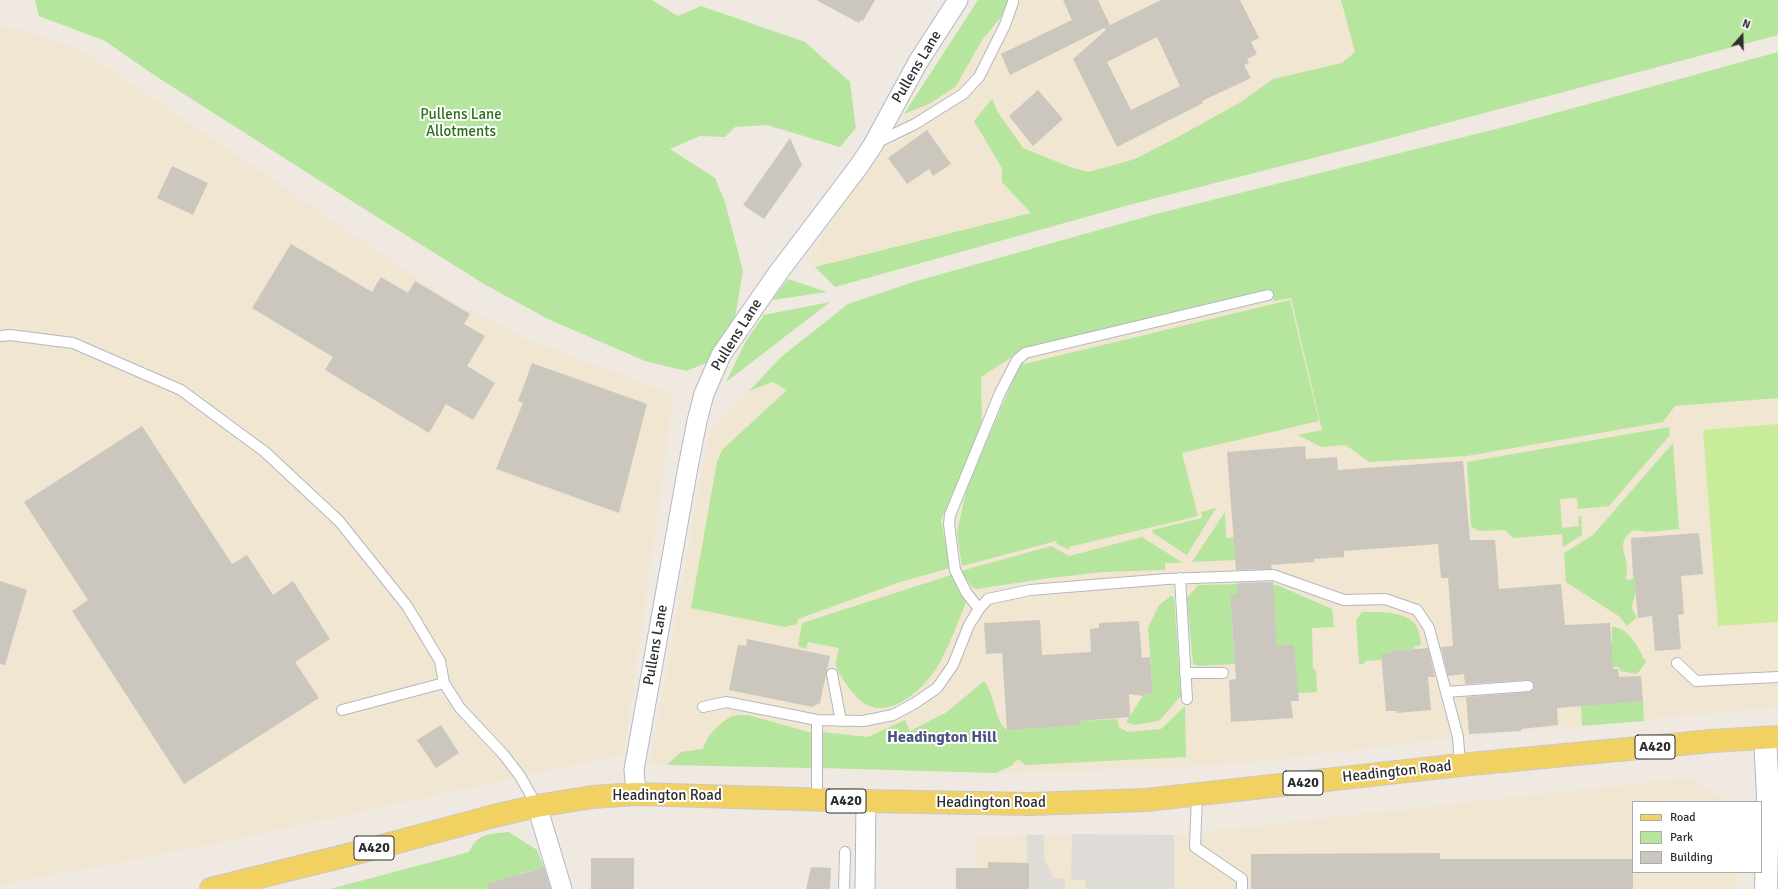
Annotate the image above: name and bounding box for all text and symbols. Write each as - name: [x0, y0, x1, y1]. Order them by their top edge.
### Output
- north arrow: [1722, 16, 1762, 56]
- text: N: [1740, 17, 1752, 32]
- street label: Pullens Lane: [888, 27, 946, 107]
- park label: Pullens Lane Allotments: [420, 106, 502, 141]
- street label: Pullens Lane: [708, 296, 766, 374]
- street label: Pullens Lane: [640, 603, 672, 687]
- district label: Headington Hill: [887, 728, 997, 748]
- road number: A420: [1635, 735, 1675, 759]
- street label: Headington Road: [1341, 757, 1453, 787]
- road number: A420: [1283, 771, 1323, 795]
- street label: Headington Road: [612, 787, 722, 805]
- road number: A420: [826, 789, 866, 813]
- street label: Headington Road: [936, 794, 1046, 812]
- legend: [1632, 801, 1762, 873]
- text: Road: [1670, 810, 1696, 825]
- text: Park: [1670, 830, 1693, 845]
- road number: A420: [354, 836, 394, 860]
- text: Building: [1670, 850, 1713, 865]

